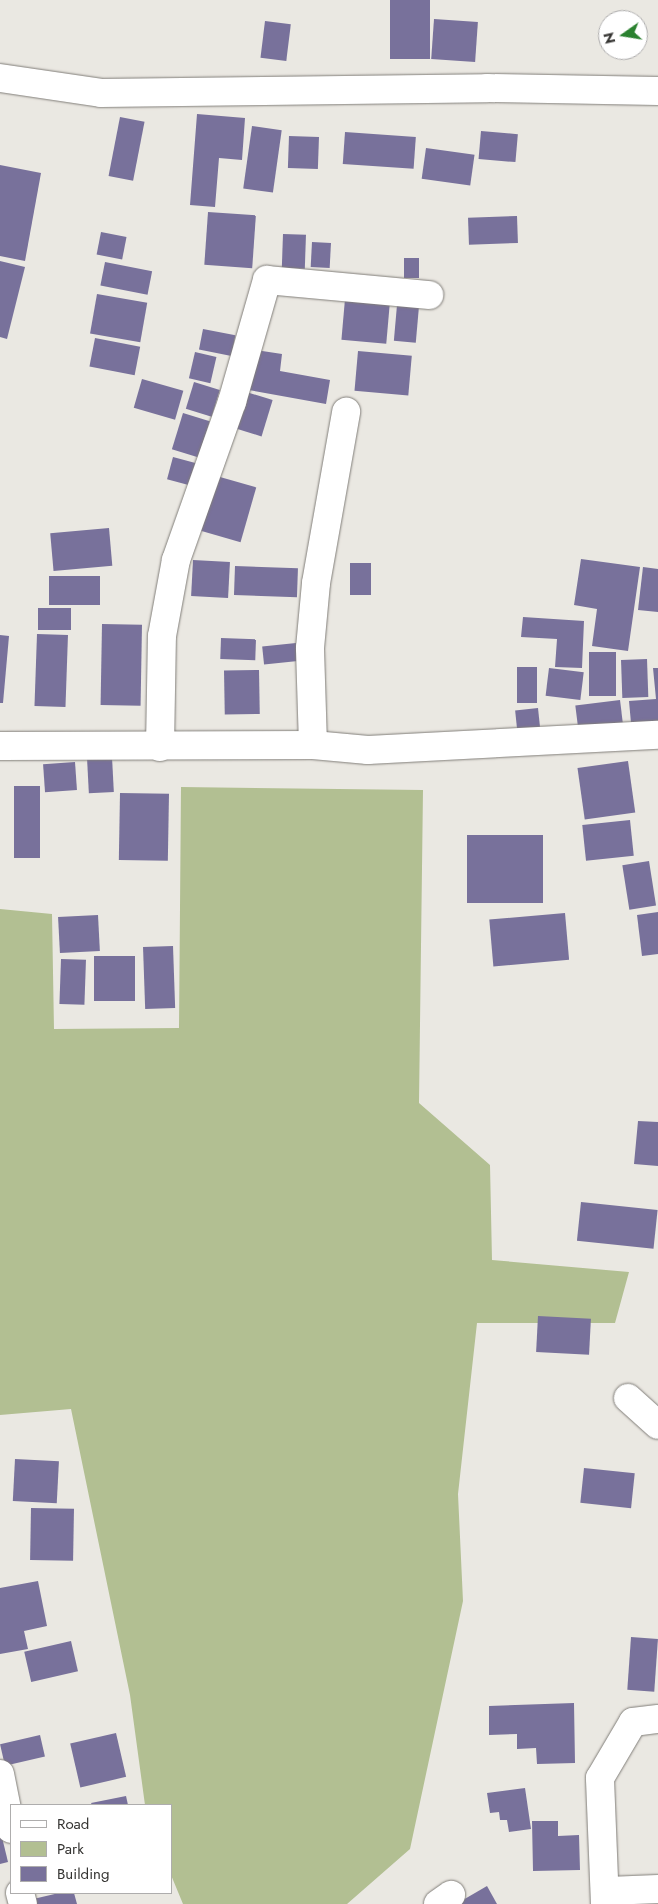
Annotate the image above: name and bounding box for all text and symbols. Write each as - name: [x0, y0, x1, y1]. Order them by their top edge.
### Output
- north arrow: [598, 10, 648, 60]
- text: N: [598, 30, 620, 46]
- legend: [10, 1804, 172, 1894]
- text: Road: [57, 1813, 89, 1835]
- text: Park: [57, 1838, 84, 1860]
- text: Building: [57, 1863, 109, 1885]

